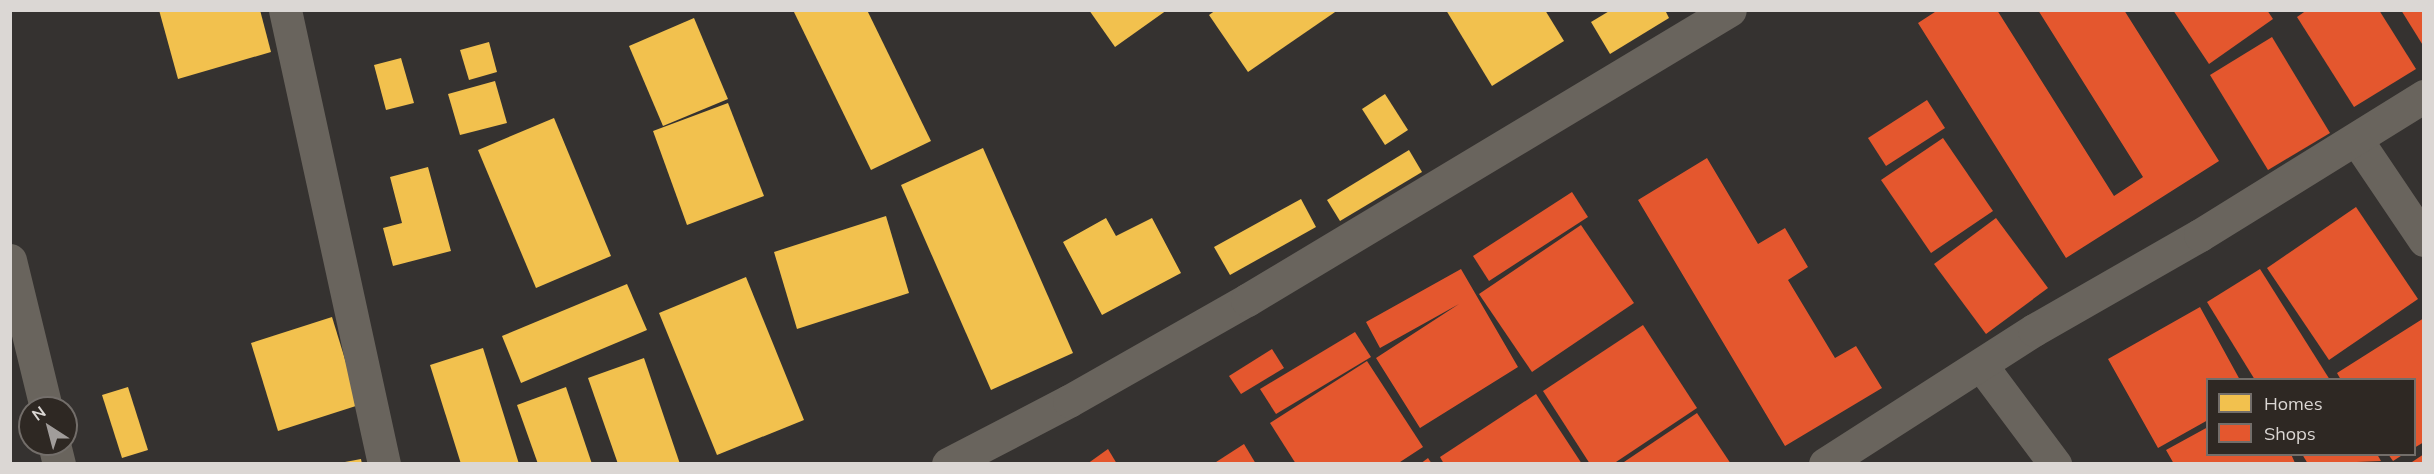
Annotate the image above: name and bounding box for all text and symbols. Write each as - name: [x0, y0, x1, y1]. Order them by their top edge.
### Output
- legend: [2206, 378, 2416, 456]
- text: Homes: [2264, 392, 2323, 415]
- north arrow: [18, 396, 78, 456]
- text: N: [28, 401, 49, 425]
- text: Shops: [2264, 422, 2316, 445]

